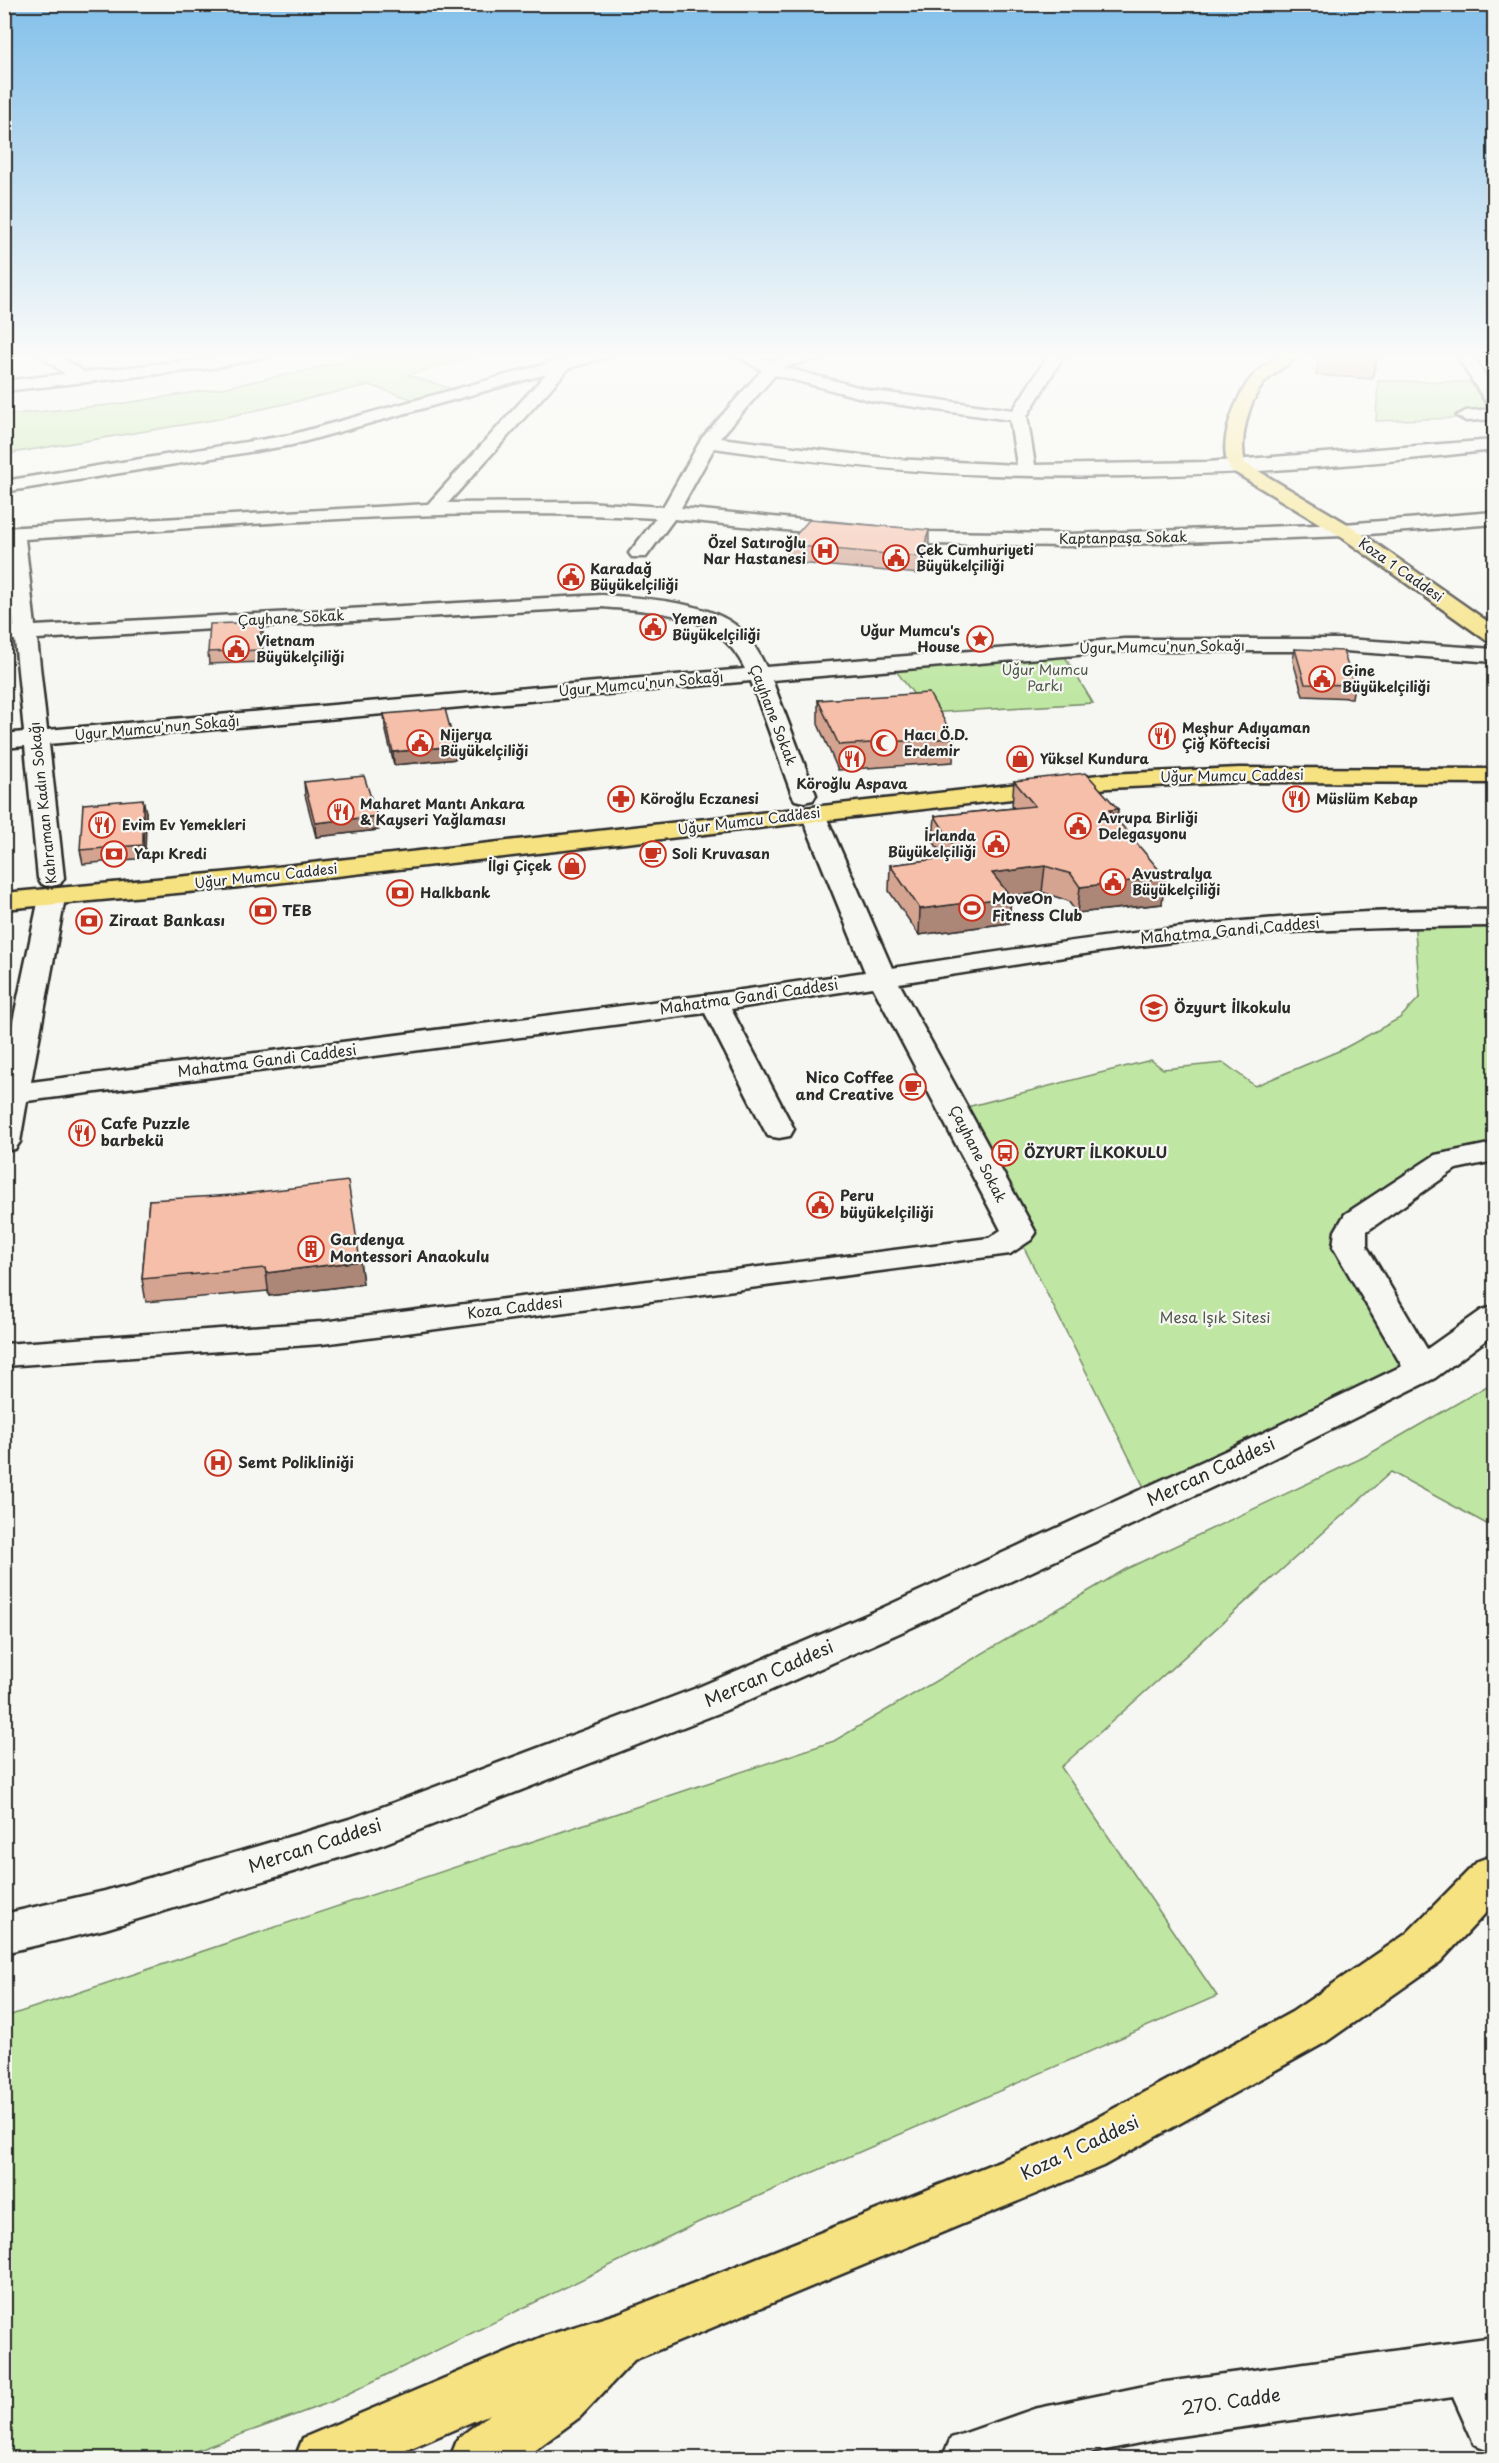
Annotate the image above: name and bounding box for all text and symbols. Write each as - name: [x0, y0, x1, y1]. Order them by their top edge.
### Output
- street label: Kaptanpaşa Sokak: [1059, 526, 1187, 549]
- place label: Özel Satıroğlu Nar Hastanesi: [703, 532, 806, 569]
- street label: Koza 1 Caddesi: [1355, 532, 1448, 607]
- hospital icon: Özel Satıroğlu Nar Hastanesi: [810, 536, 840, 566]
- place label: Çek Cumhuriyeti Büyükelçiliği: [916, 539, 1034, 576]
- public building icon: Çek Cumhuriyeti Büyükelçiliği: [881, 543, 911, 573]
- place label: Karadağ Büyükelçiliği: [590, 558, 678, 595]
- public building icon: Karadağ Büyükelçiliği: [556, 562, 586, 592]
- street label: Çayhane Sokak: [237, 604, 345, 631]
- place label: Yemen Büyükelçiliği: [672, 608, 760, 645]
- public building icon: Yemen Büyükelçiliği: [638, 612, 668, 642]
- place label: Uğur Mumcu's House: [860, 620, 960, 657]
- place icon: Uğur Mumcu's House: [965, 624, 995, 654]
- place label: Vietnam Büyükelçiliği: [256, 630, 344, 667]
- public building icon: Vietnam Büyükelçiliği: [221, 634, 251, 664]
- street label: Ugur Mumcu'nun Sokağı: [1079, 635, 1245, 658]
- park label: Uğur Mumcu Parkı: [1002, 659, 1088, 696]
- place label: Gine Büyükelçiliği: [1342, 660, 1430, 697]
- street label: Çayhane Sokak: [745, 661, 802, 768]
- public building icon: Gine Büyükelçiliği: [1307, 664, 1337, 694]
- street label: Ugur Mumcu'nun Sokağı: [558, 666, 724, 701]
- street label: Ugur Mumcu'nun Sokağı: [74, 710, 240, 745]
- place label: Meşhur Adıyaman Çiğ Köftecisi: [1182, 717, 1310, 754]
- street label: Kahraman Kadın Sokağı: [24, 721, 61, 885]
- restaurant icon: Meşhur Adıyaman Çiğ Köftecisi: [1147, 721, 1177, 751]
- place label: Nijerya Büyükelçiliği: [440, 724, 528, 761]
- place label: Hacı Ö.D. Erdemir: [904, 724, 968, 761]
- public building icon: Nijerya Büyükelçiliği: [405, 728, 435, 758]
- mosque icon: Hacı Ö.D. Erdemir: [869, 728, 899, 758]
- restaurant icon: Köroğlu Aspava: [837, 744, 867, 774]
- shop icon: Yüksel Kundura: [1005, 744, 1035, 774]
- place label: Yüksel Kundura: [1040, 748, 1149, 769]
- street label: Uğur Mumcu Caddesi: [1160, 764, 1304, 787]
- place label: Köroğlu Aspava: [796, 773, 908, 794]
- pharmacy icon: Köroğlu Eczanesi: [606, 784, 636, 814]
- restaurant icon: Müslüm Kebap: [1281, 784, 1311, 814]
- place label: Köroğlu Eczanesi: [640, 788, 759, 809]
- place label: Müslüm Kebap: [1316, 788, 1418, 809]
- place label: Maharet Mantı Ankara & Kayseri Yağlaması: [360, 793, 525, 830]
- restaurant icon: Maharet Mantı Ankara & Kayseri Yağlaması: [326, 797, 356, 827]
- street label: Uğur Mumcu Caddesi: [676, 801, 822, 840]
- place label: Avrupa Birliği Delegasyonu: [1098, 807, 1198, 844]
- restaurant icon: Evim Ev Yemekleri: [87, 810, 117, 840]
- public building icon: Avrupa Birliği Delegasyonu: [1063, 811, 1093, 841]
- place label: Evim Ev Yemekleri: [122, 814, 246, 835]
- place label: İrlanda Büyükelçiliği: [888, 825, 976, 862]
- public building icon: İrlanda Büyükelçiliği: [981, 829, 1011, 859]
- bank icon: Yapı Kredi: [99, 839, 129, 869]
- cafe icon: Soli Kruvasan: [638, 839, 668, 869]
- place label: Yapı Kredi: [134, 843, 207, 864]
- place label: Soli Kruvasan: [672, 843, 770, 864]
- shop icon: İlgi Çiçek: [557, 851, 587, 881]
- place label: İlgi Çiçek: [488, 855, 553, 876]
- street label: Uğur Mumcu Caddesi: [193, 858, 339, 893]
- place label: Avustralya Büyükelçiliği: [1132, 863, 1220, 900]
- public building icon: Avustralya Büyükelçiliği: [1098, 867, 1128, 897]
- bank icon: Halkbank: [385, 878, 415, 908]
- place label: Halkbank: [420, 882, 491, 903]
- place label: MoveOn Fitness Club: [992, 886, 1083, 926]
- sports icon: MoveOn Fitness Club: [957, 893, 987, 923]
- bank icon: TEB: [248, 896, 278, 926]
- place label: TEB: [282, 898, 312, 921]
- bank icon: Ziraat Bankası: [74, 906, 104, 936]
- place label: Ziraat Bankası: [109, 908, 225, 931]
- street label: Mahatma Gandi Caddesi: [1139, 910, 1321, 949]
- street label: Mahatma Gandi Caddesi: [658, 972, 840, 1019]
- school or university icon: Özyurt İlkokulu: [1139, 993, 1169, 1023]
- place label: Özyurt İlkokulu: [1174, 995, 1291, 1018]
- street label: Mahatma Gandi Caddesi: [176, 1037, 358, 1082]
- place label: Nico Coffee and Creative: [796, 1065, 895, 1105]
- cafe icon: Nico Coffee and Creative: [898, 1072, 928, 1102]
- street label: Çayhane Sokak: [945, 1102, 1012, 1206]
- place label: Cafe Puzzle barbekü: [101, 1111, 190, 1151]
- restaurant icon: Cafe Puzzle barbekü: [67, 1118, 97, 1148]
- bus stop icon: ÖZYURT İLKOKULU: [990, 1138, 1020, 1168]
- place label: ÖZYURT İLKOKULU: [1024, 1140, 1167, 1163]
- place label: Peru büyükelçiliği: [840, 1183, 934, 1223]
- public building icon: Peru büyükelçiliği: [805, 1190, 835, 1220]
- place label: Gardenya Montessori Anaokulu: [330, 1227, 490, 1267]
- building icon: Gardenya Montessori Anaokulu: [296, 1234, 326, 1264]
- street label: Koza Caddesi: [466, 1289, 564, 1324]
- park label: Mesa Işık Sitesi: [1160, 1305, 1270, 1328]
- street label: Mercan Caddesi: [1142, 1429, 1279, 1512]
- hospital icon: Semt Polikliniği: [203, 1448, 233, 1478]
- place label: Semt Polikliniği: [238, 1450, 354, 1473]
- street label: Mercan Caddesi: [699, 1632, 837, 1713]
- street label: Mercan Caddesi: [244, 1810, 385, 1879]
- street label: Koza 1 Caddesi: [1016, 2107, 1143, 2186]
- street label: 270. Cadde: [1180, 2380, 1282, 2421]

